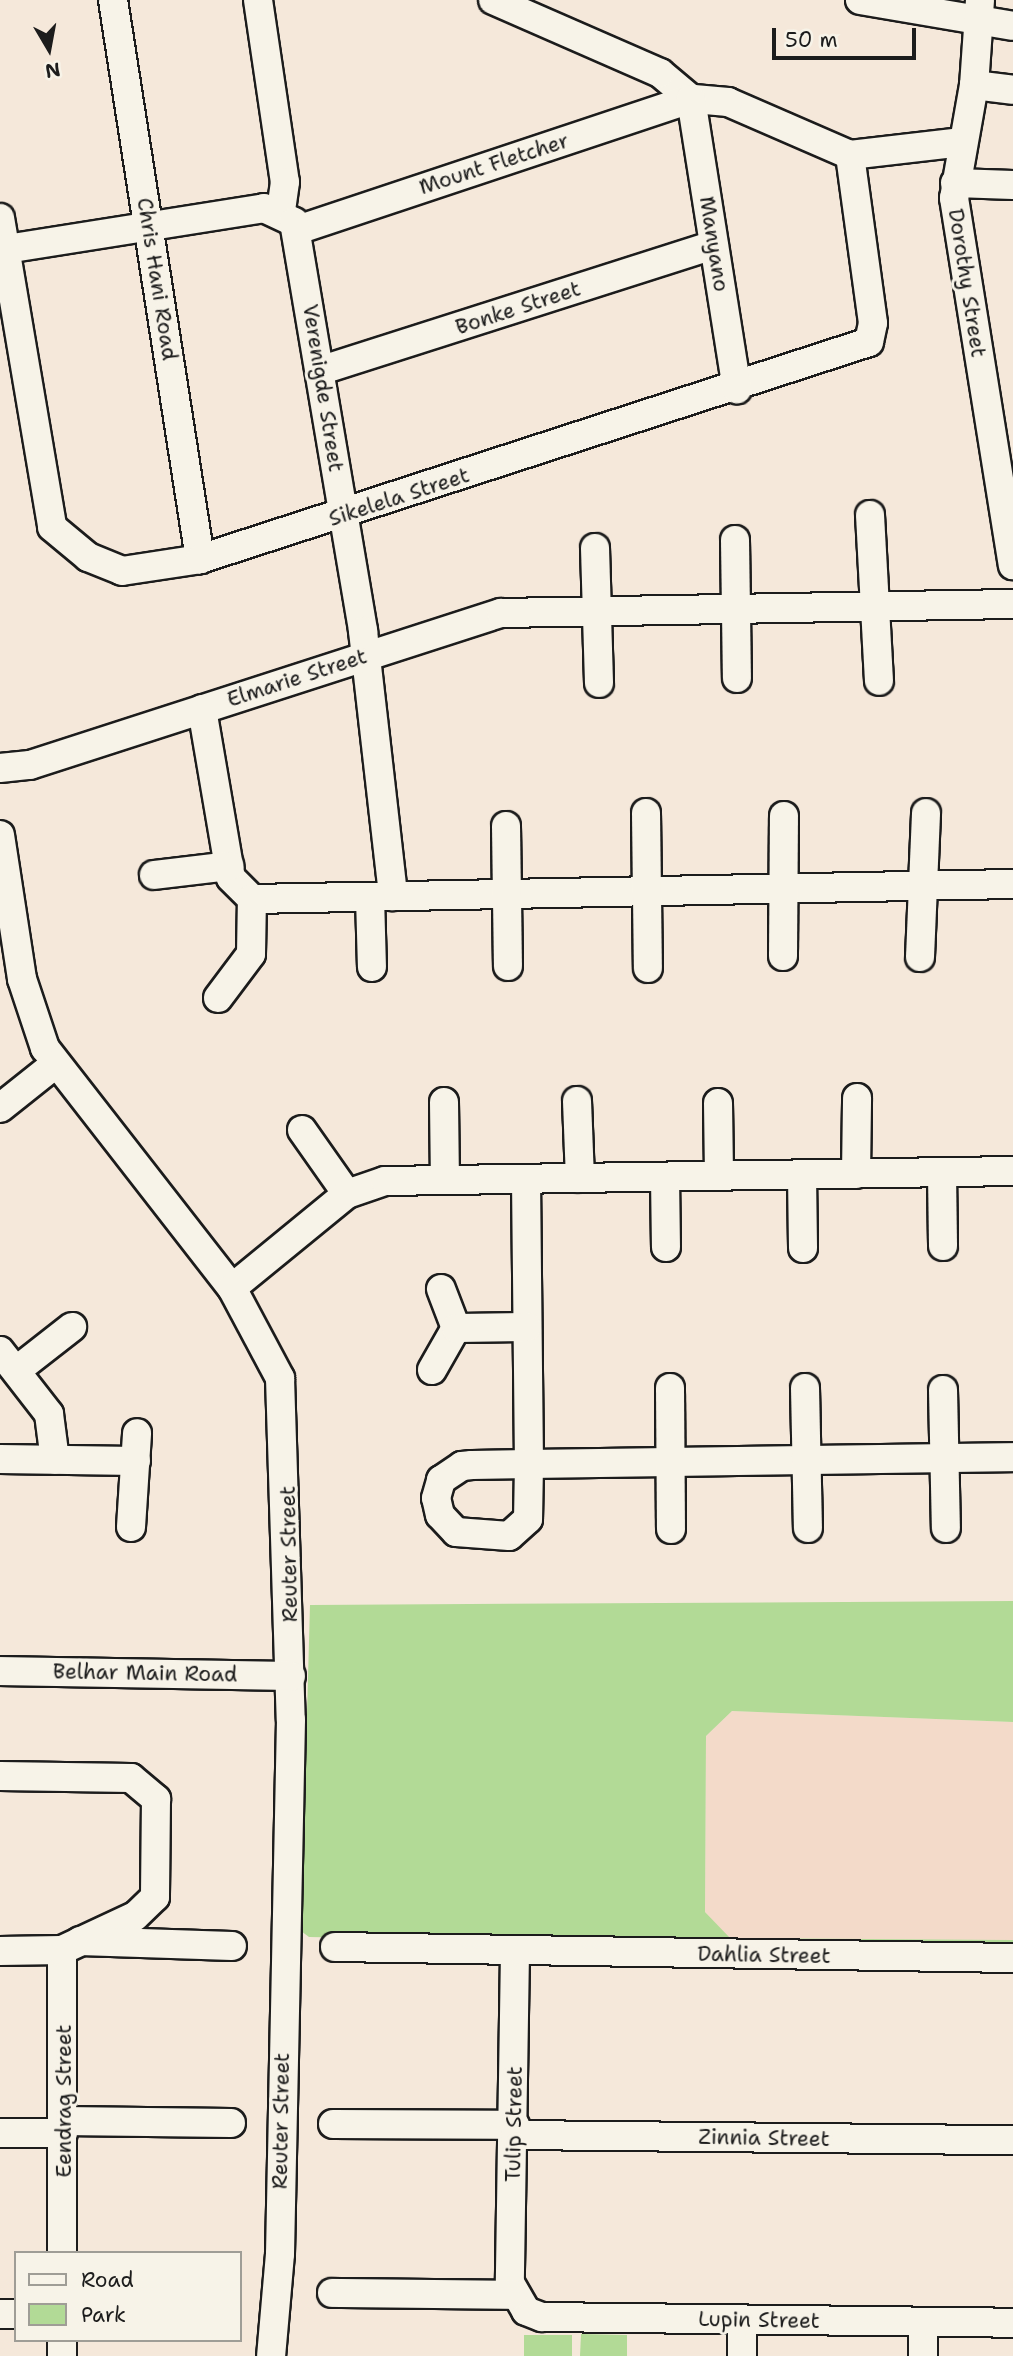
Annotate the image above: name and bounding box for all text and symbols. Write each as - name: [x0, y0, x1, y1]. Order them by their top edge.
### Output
- north arrow: [14, 14, 84, 84]
- scale bar: [775, 14, 918, 58]
- text: 50 m: [785, 26, 838, 54]
- text: N: [43, 57, 62, 84]
- street label: Mount Fletcher: [416, 128, 572, 200]
- street label: Manyano: [694, 194, 734, 294]
- street label: Chris Hani Road: [132, 196, 182, 362]
- street label: Dorothy Street: [943, 207, 991, 359]
- street label: Bonke Street: [452, 276, 584, 340]
- street label: Verenigde Street: [297, 302, 349, 474]
- street label: Sikelela Street: [325, 462, 473, 532]
- street label: Elmarie Street: [224, 644, 370, 712]
- street label: Reuter Street: [275, 1486, 303, 1622]
- street label: Belhar Main Road: [53, 1659, 237, 1687]
- street label: Dahlia Street: [697, 1941, 831, 1969]
- street label: Eendrag Street: [51, 2024, 77, 2178]
- street label: Reuter Street: [267, 2053, 295, 2189]
- street label: Tulip Street: [500, 2066, 528, 2182]
- street label: Zinnia Street: [698, 2124, 830, 2152]
- legend: [14, 2251, 242, 2342]
- text: Road: [81, 2266, 134, 2294]
- text: Park: [81, 2301, 126, 2329]
- street label: Lupin Street: [698, 2306, 820, 2334]

